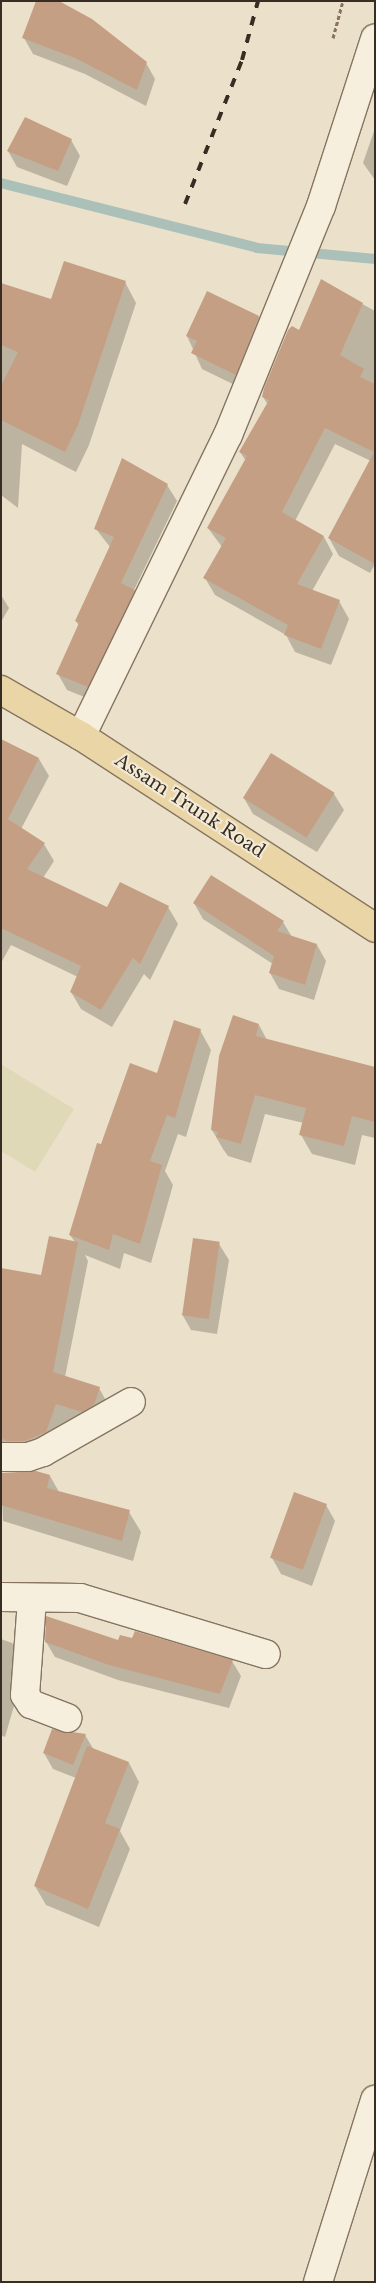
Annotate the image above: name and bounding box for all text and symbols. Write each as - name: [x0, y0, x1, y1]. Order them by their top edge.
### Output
- street label: Assam Trunk Road: [111, 749, 269, 863]

